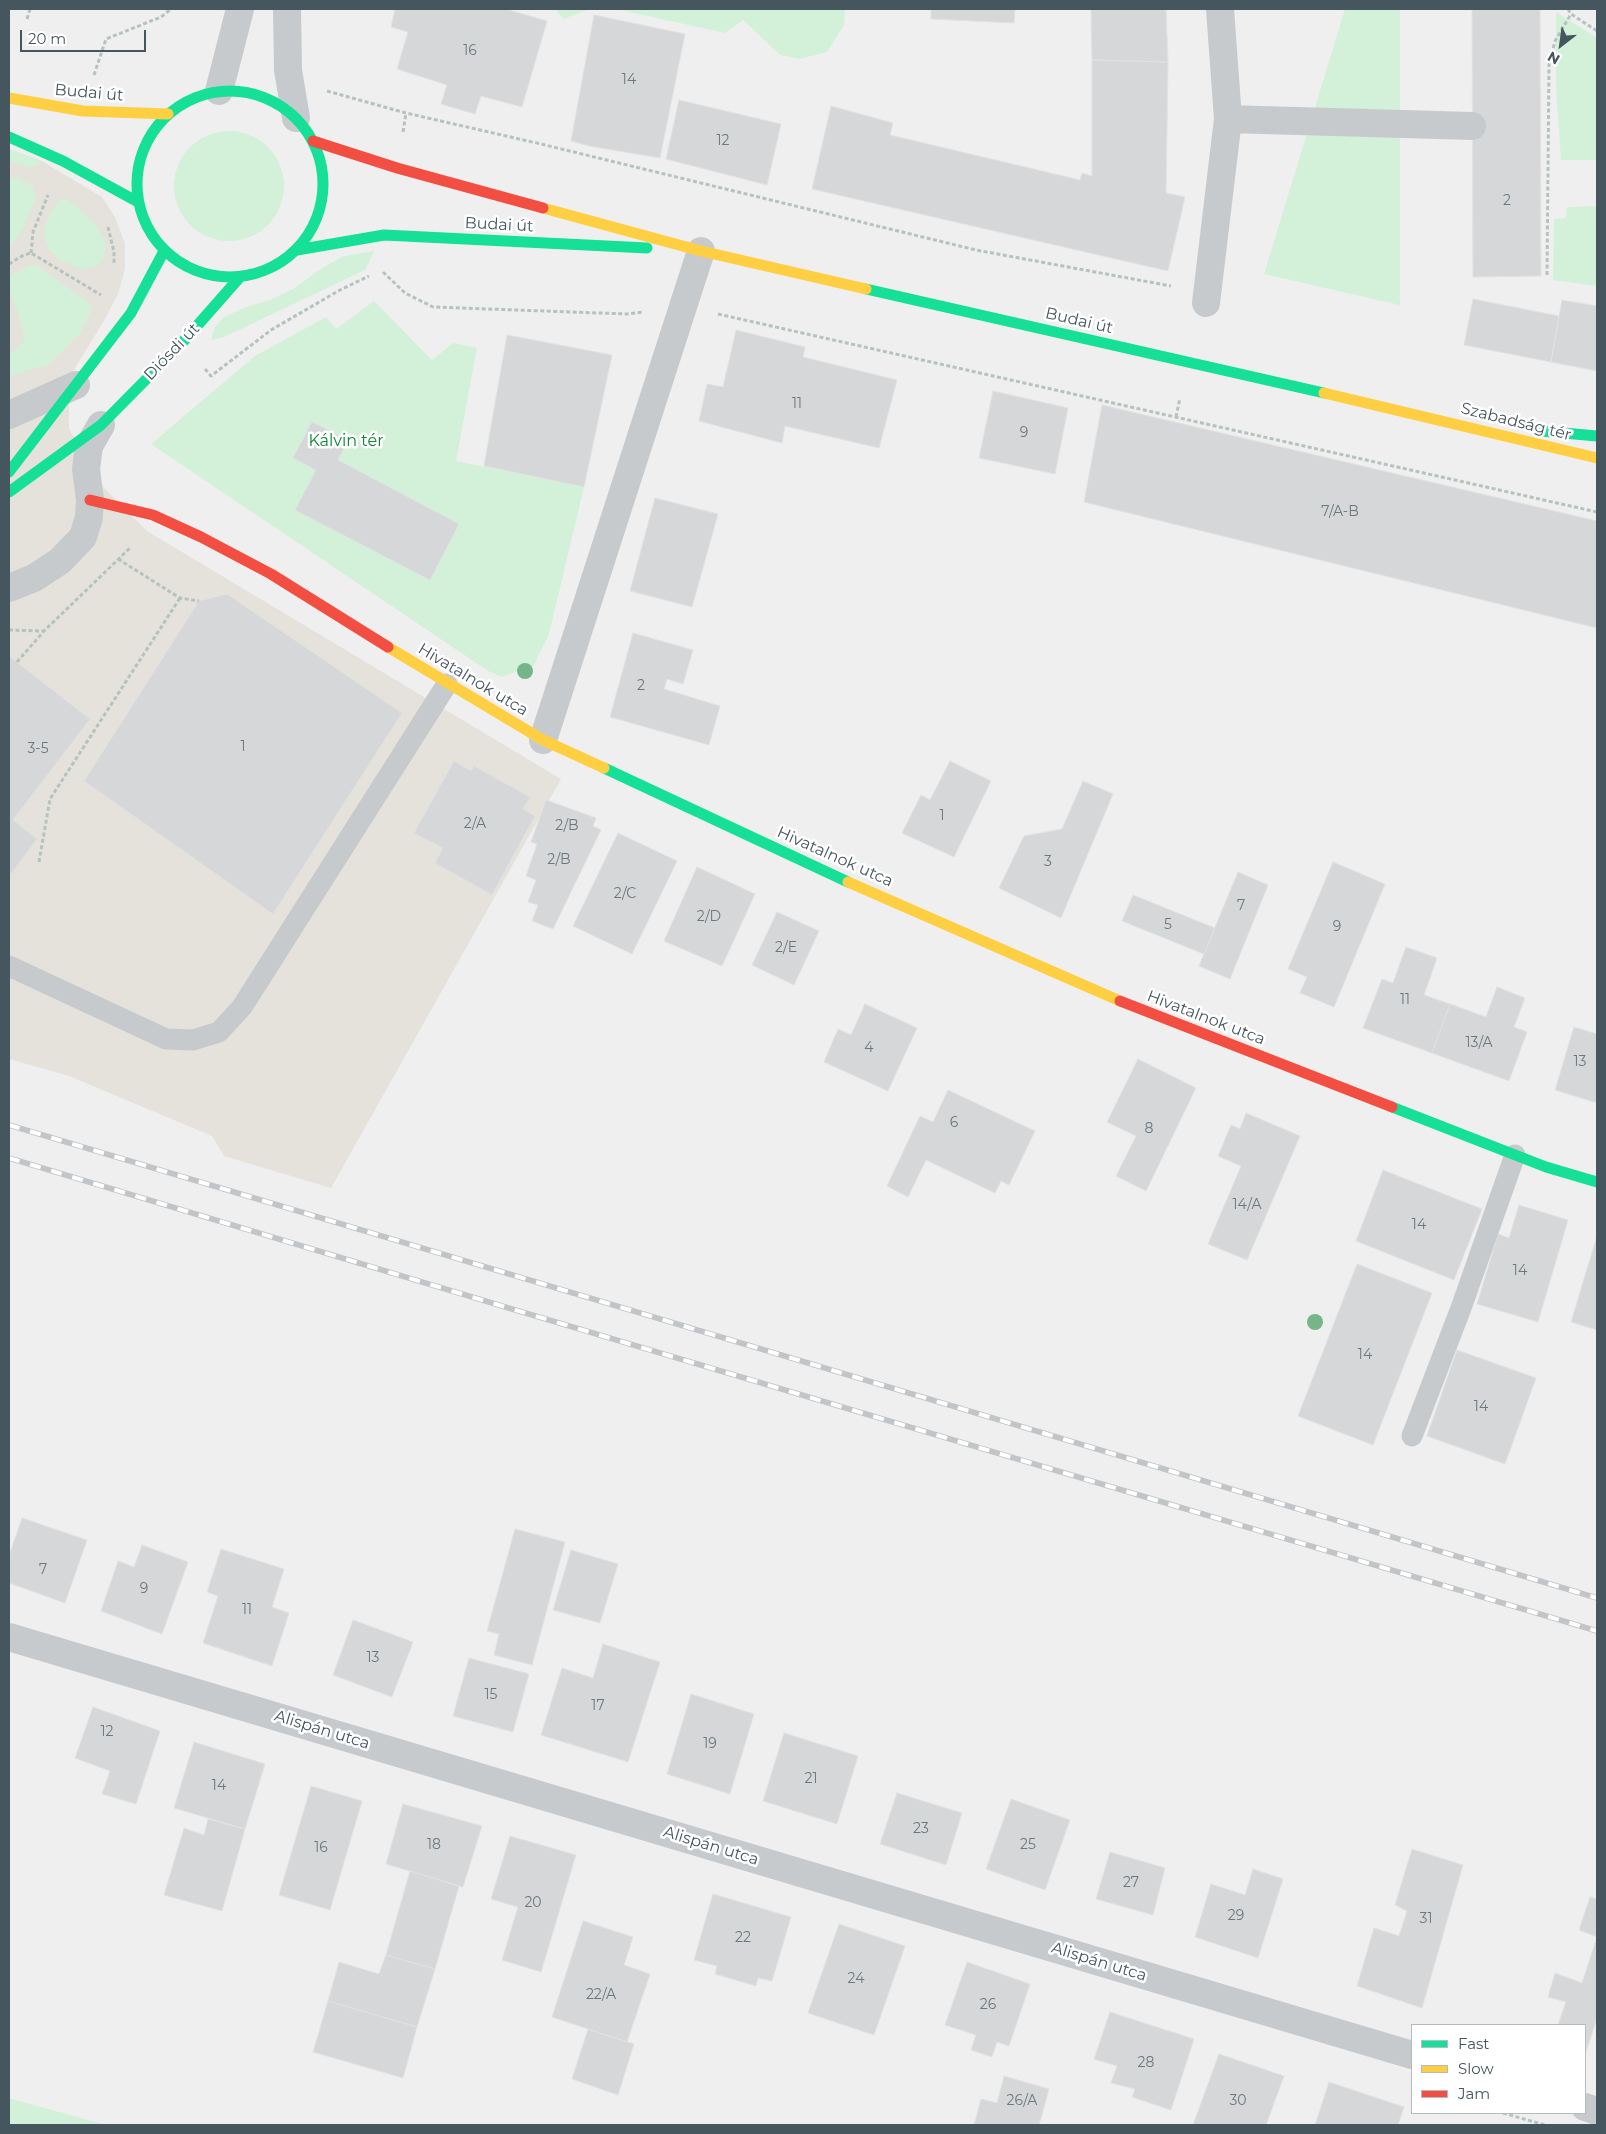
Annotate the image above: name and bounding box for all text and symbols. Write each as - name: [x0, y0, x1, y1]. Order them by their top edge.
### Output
- scale bar: [22, 20, 149, 52]
- north arrow: [1536, 20, 1586, 70]
- text: 20 m: [28, 29, 66, 48]
- house number: 16: [463, 43, 477, 59]
- text: N: [1544, 47, 1563, 69]
- house number: 14: [622, 72, 636, 88]
- street label: Budai út: [54, 80, 124, 106]
- house number: 12: [716, 133, 730, 149]
- house number: 2: [1503, 193, 1511, 209]
- street label: Budai út: [464, 214, 534, 236]
- street label: Budai út: [1043, 304, 1115, 338]
- street label: Diósdi út: [140, 319, 204, 385]
- house number: 11: [792, 396, 802, 412]
- street label: Szabadság tér: [1459, 399, 1573, 445]
- house number: 9: [1020, 425, 1028, 441]
- park label: Kálvin tér: [308, 431, 384, 451]
- house number: 7/A-B: [1321, 504, 1359, 520]
- street label: Hivatalnok utca: [414, 640, 532, 720]
- house number: 2: [637, 678, 645, 694]
- house number: 1: [240, 739, 246, 755]
- house number: 3-5: [27, 741, 49, 757]
- house number: 1: [939, 808, 945, 824]
- house number: 2/A: [464, 816, 486, 832]
- house number: 2/B: [555, 818, 579, 834]
- street label: Hivatalnok utca: [774, 823, 896, 891]
- house number: 2/B: [547, 852, 571, 868]
- house number: 3: [1044, 854, 1052, 870]
- house number: 2/C: [614, 886, 636, 902]
- house number: 7: [1237, 898, 1245, 914]
- house number: 2/D: [697, 909, 721, 925]
- house number: 5: [1164, 917, 1172, 933]
- house number: 9: [1333, 919, 1341, 935]
- house number: 2/E: [775, 940, 797, 956]
- street label: Hivatalnok utca: [1144, 987, 1268, 1049]
- house number: 11: [1400, 992, 1410, 1008]
- house number: 13/A: [1465, 1035, 1493, 1051]
- house number: 4: [864, 1040, 874, 1056]
- house number: 13: [1574, 1054, 1586, 1070]
- house number: 6: [950, 1115, 958, 1131]
- house number: 8: [1145, 1121, 1153, 1137]
- house number: 14/A: [1233, 1197, 1261, 1213]
- house number: 14: [1412, 1217, 1426, 1233]
- house number: 14: [1513, 1263, 1527, 1279]
- house number: 14: [1358, 1347, 1372, 1363]
- house number: 14: [1474, 1399, 1488, 1415]
- house number: 7: [39, 1562, 47, 1578]
- house number: 9: [140, 1581, 148, 1597]
- house number: 11: [242, 1602, 252, 1618]
- house number: 13: [367, 1650, 379, 1666]
- house number: 15: [485, 1687, 497, 1703]
- house number: 17: [591, 1698, 605, 1714]
- street label: Alispán utca: [272, 1706, 372, 1754]
- house number: 12: [100, 1724, 114, 1740]
- house number: 19: [703, 1736, 717, 1752]
- house number: 21: [804, 1771, 818, 1787]
- house number: 14: [212, 1778, 226, 1794]
- house number: 23: [913, 1821, 929, 1837]
- street label: Alispán utca: [661, 1822, 761, 1870]
- house number: 18: [427, 1837, 441, 1853]
- house number: 25: [1020, 1837, 1036, 1853]
- house number: 16: [314, 1840, 328, 1856]
- house number: 27: [1123, 1875, 1139, 1891]
- house number: 20: [524, 1895, 542, 1911]
- house number: 29: [1228, 1908, 1244, 1924]
- house number: 31: [1420, 1911, 1432, 1927]
- house number: 22: [735, 1930, 751, 1946]
- street label: Alispán utca: [1049, 1938, 1149, 1986]
- house number: 24: [848, 1971, 864, 1987]
- house number: 22/A: [586, 1987, 616, 2003]
- house number: 26: [980, 1997, 996, 2013]
- legend: [1411, 2024, 1586, 2114]
- text: Fast: [1458, 2034, 1489, 2053]
- house number: 28: [1138, 2055, 1154, 2071]
- text: Slow: [1458, 2059, 1494, 2078]
- text: Jam: [1458, 2084, 1490, 2103]
- house number: 26/A: [1007, 2093, 1037, 2109]
- house number: 30: [1229, 2093, 1247, 2109]

